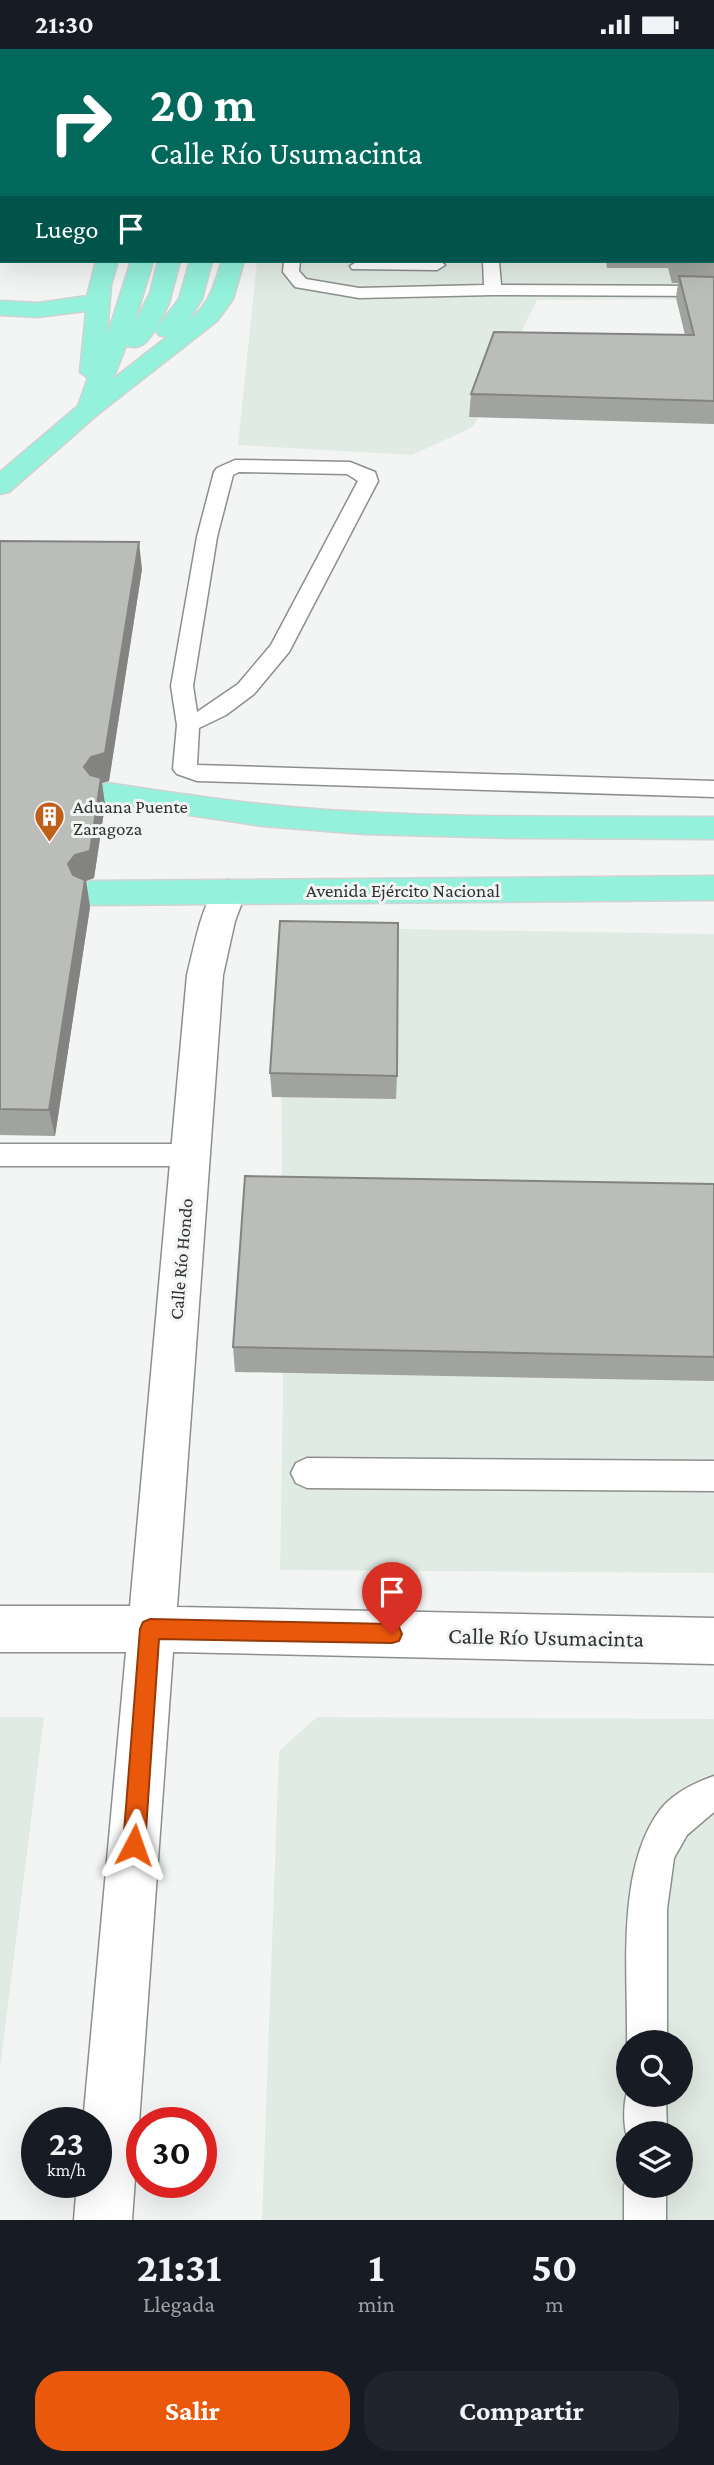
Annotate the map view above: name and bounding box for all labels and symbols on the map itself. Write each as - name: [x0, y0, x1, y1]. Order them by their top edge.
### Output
- place label: Aduana Puente Zaragoza: [73, 796, 188, 839]
- building icon: Aduana Puente Zaragoza: [33, 800, 67, 844]
- street label: Avenida Ejército Nacional: [306, 880, 500, 902]
- street label: Calle Río Hondo: [165, 1197, 197, 1321]
- pin: [362, 1562, 422, 1634]
- street label: Calle Río Usumacinta: [448, 1622, 645, 1652]
- position arrow: [97, 1808, 171, 1882]
- speed limit sign: 30: [126, 2107, 217, 2198]

